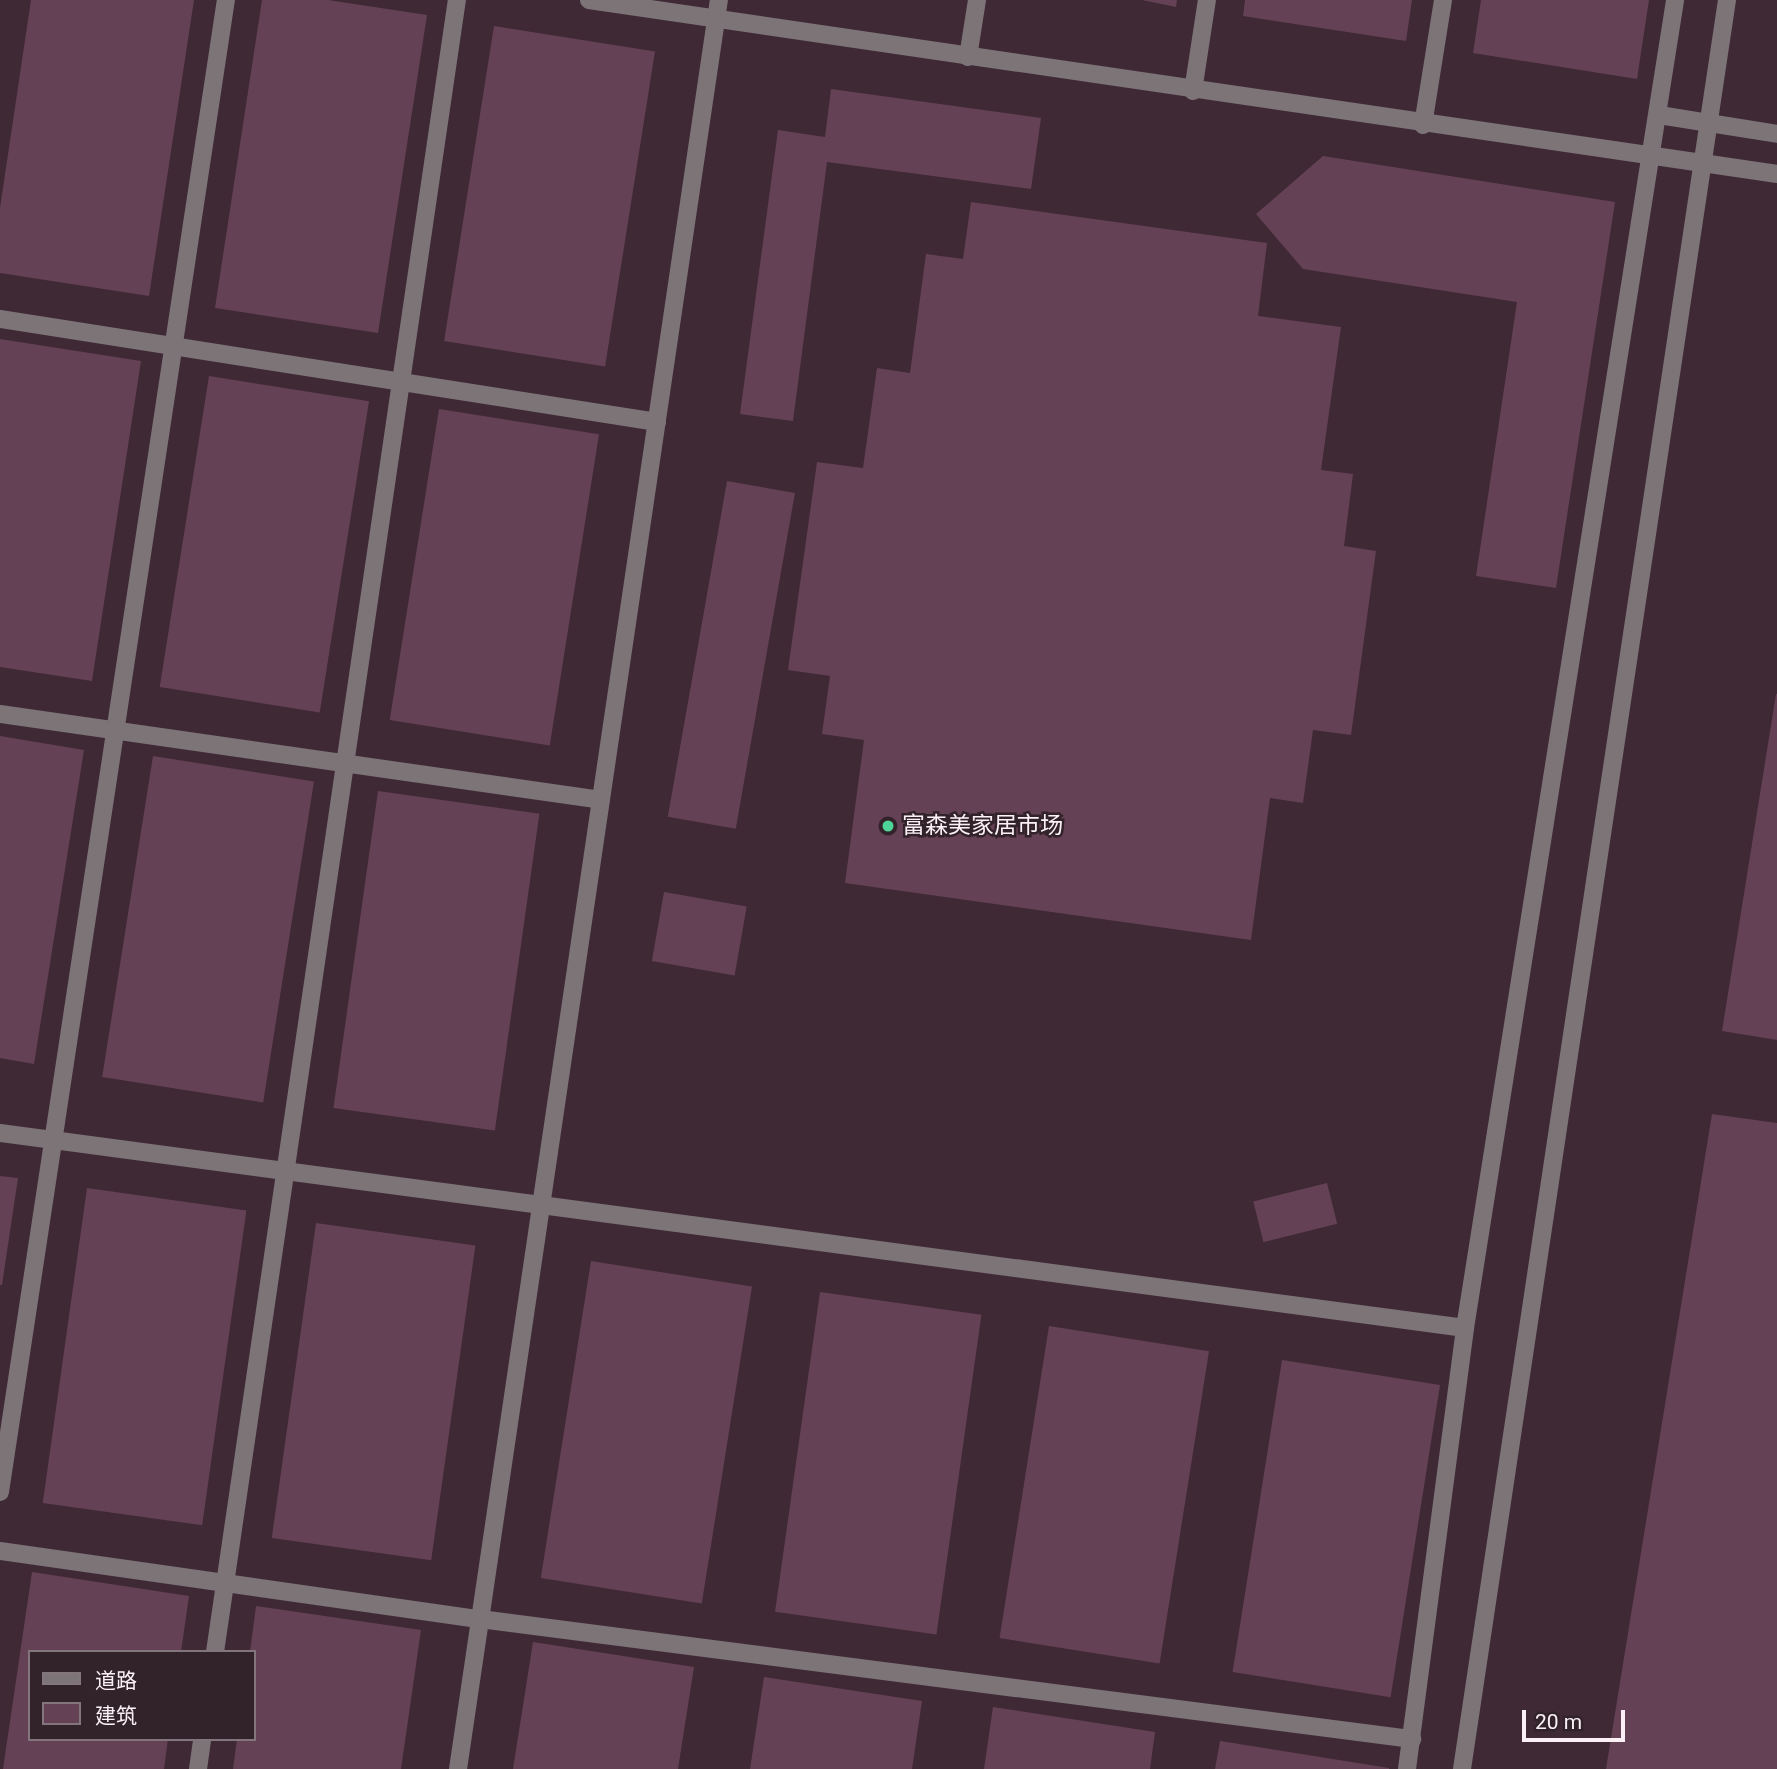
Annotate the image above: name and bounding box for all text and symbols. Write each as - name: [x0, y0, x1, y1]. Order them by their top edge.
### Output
- place label: 富森美家居市场: [902, 812, 1063, 840]
- marker: 富森美家居市场: [880, 818, 896, 834]
- legend: [28, 1650, 256, 1741]
- text: 道路: [95, 1669, 137, 1693]
- scale bar: [1525, 1696, 1628, 1740]
- text: 建筑: [95, 1704, 137, 1728]
- text: 20 m: [1535, 1710, 1582, 1734]

